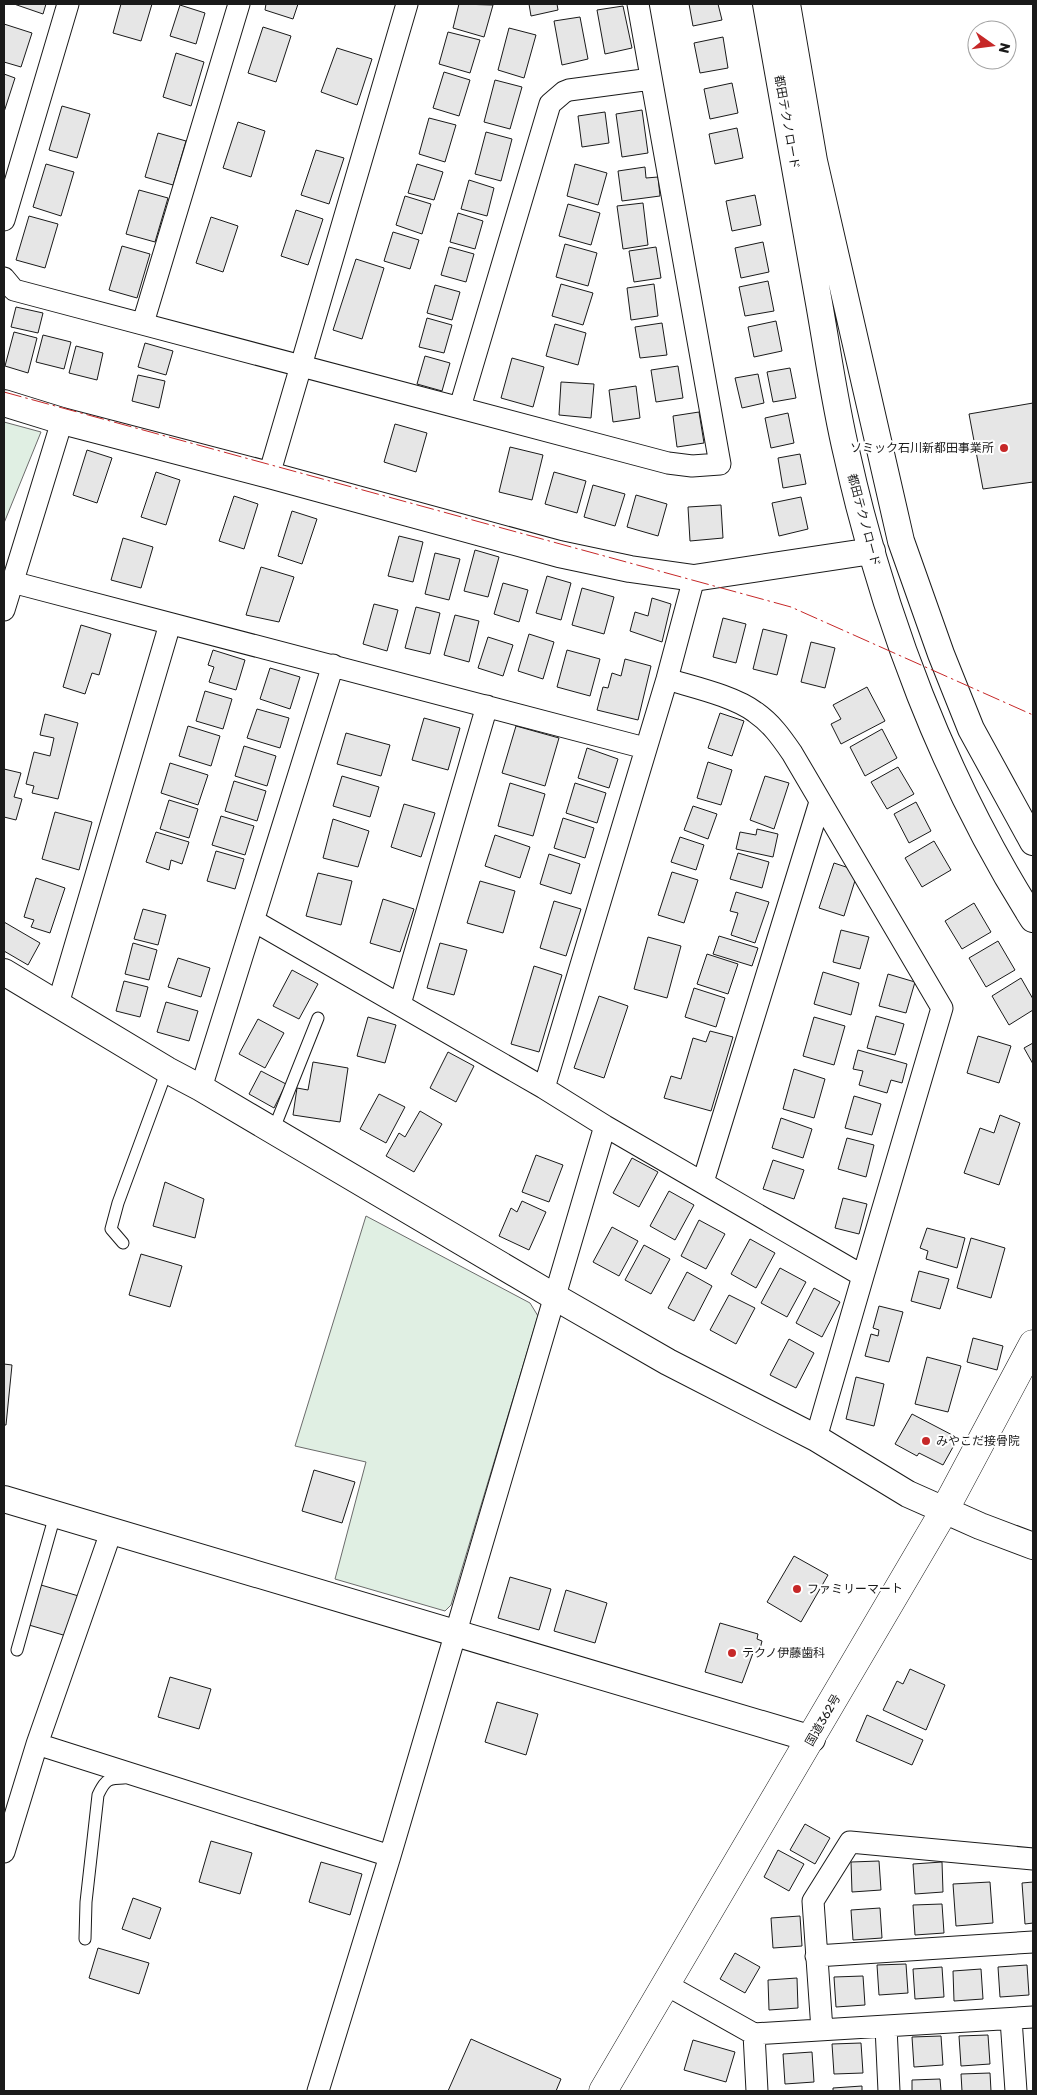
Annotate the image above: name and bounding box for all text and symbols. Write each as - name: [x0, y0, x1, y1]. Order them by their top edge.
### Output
- north arrow: [967, 20, 1017, 70]
- text: N: [995, 41, 1014, 55]
- street label: 都田テクノロード: [772, 74, 802, 170]
- place label: ソミック石川新都田事業所: [850, 441, 994, 455]
- marker: ソミック石川新都田事業所: [998, 442, 1010, 454]
- street label: 都田テクノロード: [845, 472, 883, 568]
- place label: みやこだ接骨院: [936, 1434, 1020, 1448]
- marker: みやこだ接骨院: [920, 1435, 932, 1447]
- place label: ファミリーマート: [807, 1582, 903, 1596]
- marker: ファミリーマート: [791, 1583, 803, 1595]
- place label: テクノ伊藤歯科: [742, 1646, 825, 1660]
- marker: テクノ伊藤歯科: [726, 1647, 738, 1659]
- street label: 国道362号: [803, 1692, 843, 1748]

